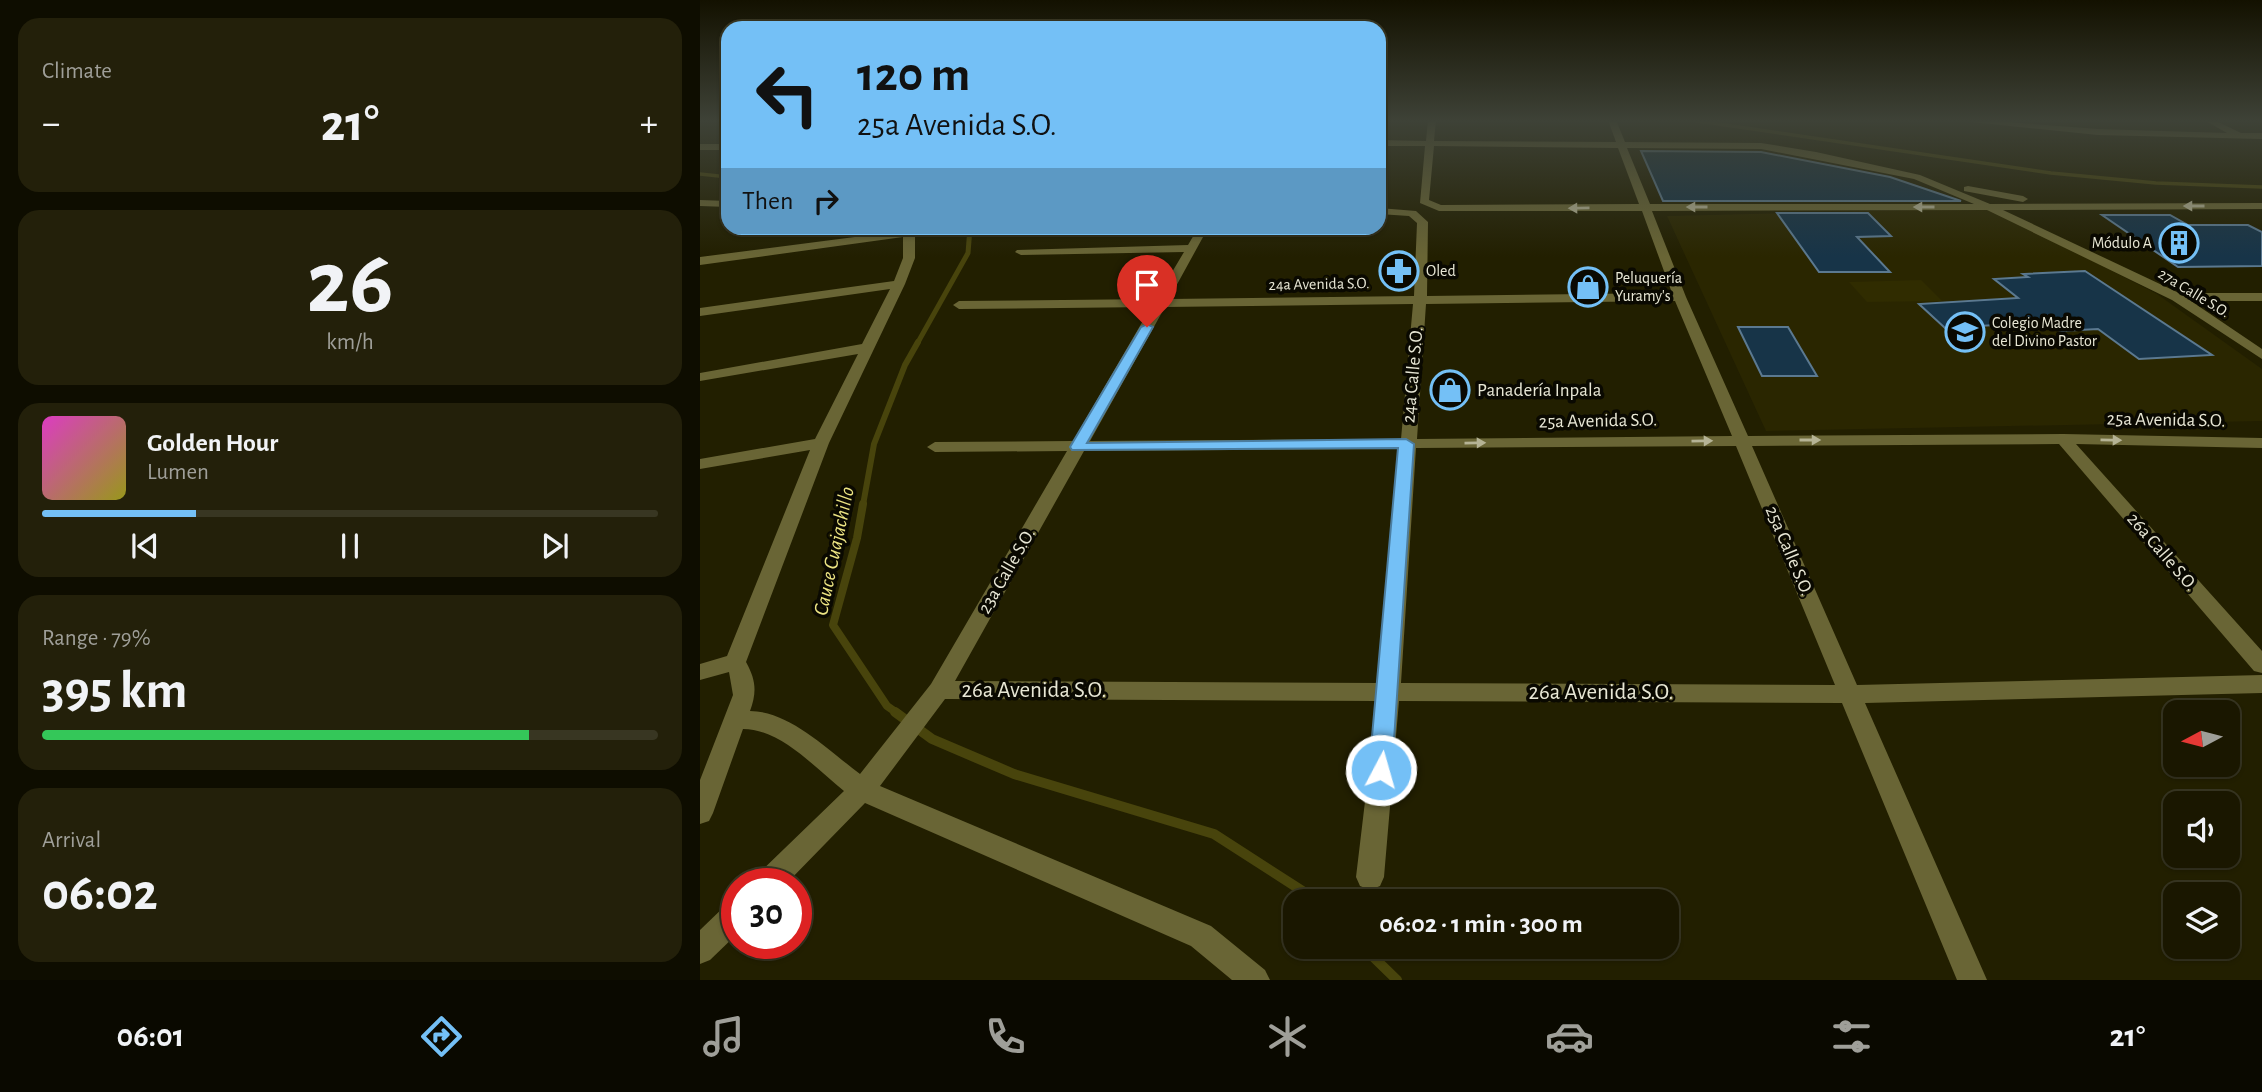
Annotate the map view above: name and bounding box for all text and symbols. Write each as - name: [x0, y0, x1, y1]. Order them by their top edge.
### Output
- icon: left: [742, 49, 833, 140]
- text: 120 m: [857, 51, 970, 100]
- text: Climate: [42, 60, 112, 83]
- text: 21°: [321, 98, 379, 150]
- text: −: [42, 105, 60, 143]
- text: +: [640, 105, 658, 143]
- text: 25a Avenida S.O.: [857, 109, 1057, 141]
- icon: right: [807, 182, 845, 220]
- text: Then: [742, 188, 793, 214]
- one-way arrow: [2183, 200, 2205, 212]
- one-way arrow: [1686, 201, 1708, 213]
- one-way arrow: [1913, 201, 1935, 213]
- one-way arrow: [1568, 202, 1590, 214]
- building icon: Módulo A: [2158, 222, 2200, 264]
- place label: Módulo A: [2092, 235, 2152, 251]
- text: 26: [307, 238, 393, 329]
- pharmacy icon: Oled: [1378, 250, 1420, 292]
- pin: [1117, 255, 1177, 327]
- place label: Oled: [1426, 263, 1456, 279]
- street label: 27a Calle S.O.: [2155, 265, 2233, 321]
- icon: arrive: [1128, 266, 1166, 304]
- shop icon: Peluquería Yuramy's: [1567, 266, 1609, 308]
- place label: Peluquería Yuramy's: [1615, 270, 1682, 305]
- street label: 24a Avenida S.O.: [1268, 275, 1370, 293]
- school or university icon: Colegio Madre del Divino Pastor: [1944, 311, 1986, 353]
- place label: Colegio Madre del Divino Pastor: [1992, 315, 2098, 349]
- street label: 24a Calle S.O.: [1399, 326, 1427, 424]
- text: km/h: [326, 331, 374, 354]
- shop icon: Panadería Inpala: [1429, 369, 1471, 411]
- place label: Panadería Inpala: [1477, 381, 1602, 400]
- street label: 25a Avenida S.O.: [2106, 409, 2226, 431]
- street label: 25a Avenida S.O.: [1538, 410, 1658, 432]
- text: Golden Hour: [147, 430, 278, 456]
- one-way arrow: [1799, 434, 1821, 446]
- one-way arrow: [2100, 434, 2122, 446]
- one-way arrow: [1691, 435, 1713, 447]
- one-way arrow: [1464, 437, 1486, 449]
- text: Lumen: [147, 461, 209, 484]
- water label: Cauce Cuajachillo: [810, 485, 858, 617]
- street label: 25a Calle S.O.: [1762, 503, 1816, 599]
- street label: 26a Calle S.O.: [2123, 509, 2201, 595]
- street label: 23a Calle S.O.: [975, 525, 1039, 617]
- icon: previous: [126, 527, 164, 565]
- icon: pause: [331, 527, 369, 565]
- icon: next: [536, 527, 574, 565]
- text: Range · 79%: [42, 627, 151, 650]
- text: 395 km: [42, 665, 188, 717]
- street label: 26a Avenida S.O.: [962, 679, 1106, 702]
- street label: 26a Avenida S.O.: [1529, 681, 1673, 704]
- north arrow: [2163, 700, 2240, 777]
- map controls: [2163, 700, 2240, 959]
- position arrow: [1344, 733, 1418, 807]
- button: sound: [2163, 791, 2240, 868]
- text: Arrival: [42, 829, 101, 852]
- text: 06:02: [42, 867, 158, 919]
- speed limit sign: 30: [721, 868, 812, 959]
- button: layers: [2163, 882, 2240, 959]
- text: 06:02 · 1 min · 300 m: [1379, 911, 1583, 937]
- icon: directions: [417, 1012, 466, 1061]
- icon: music: [699, 1012, 748, 1061]
- icon: phone: [981, 1012, 1030, 1061]
- icon: climate: [1263, 1012, 1312, 1061]
- icon: car: [1545, 1012, 1594, 1061]
- icon: filters: [1827, 1012, 1876, 1061]
- text: 06:01: [117, 1020, 184, 1052]
- text: 21°: [2110, 1020, 2145, 1052]

